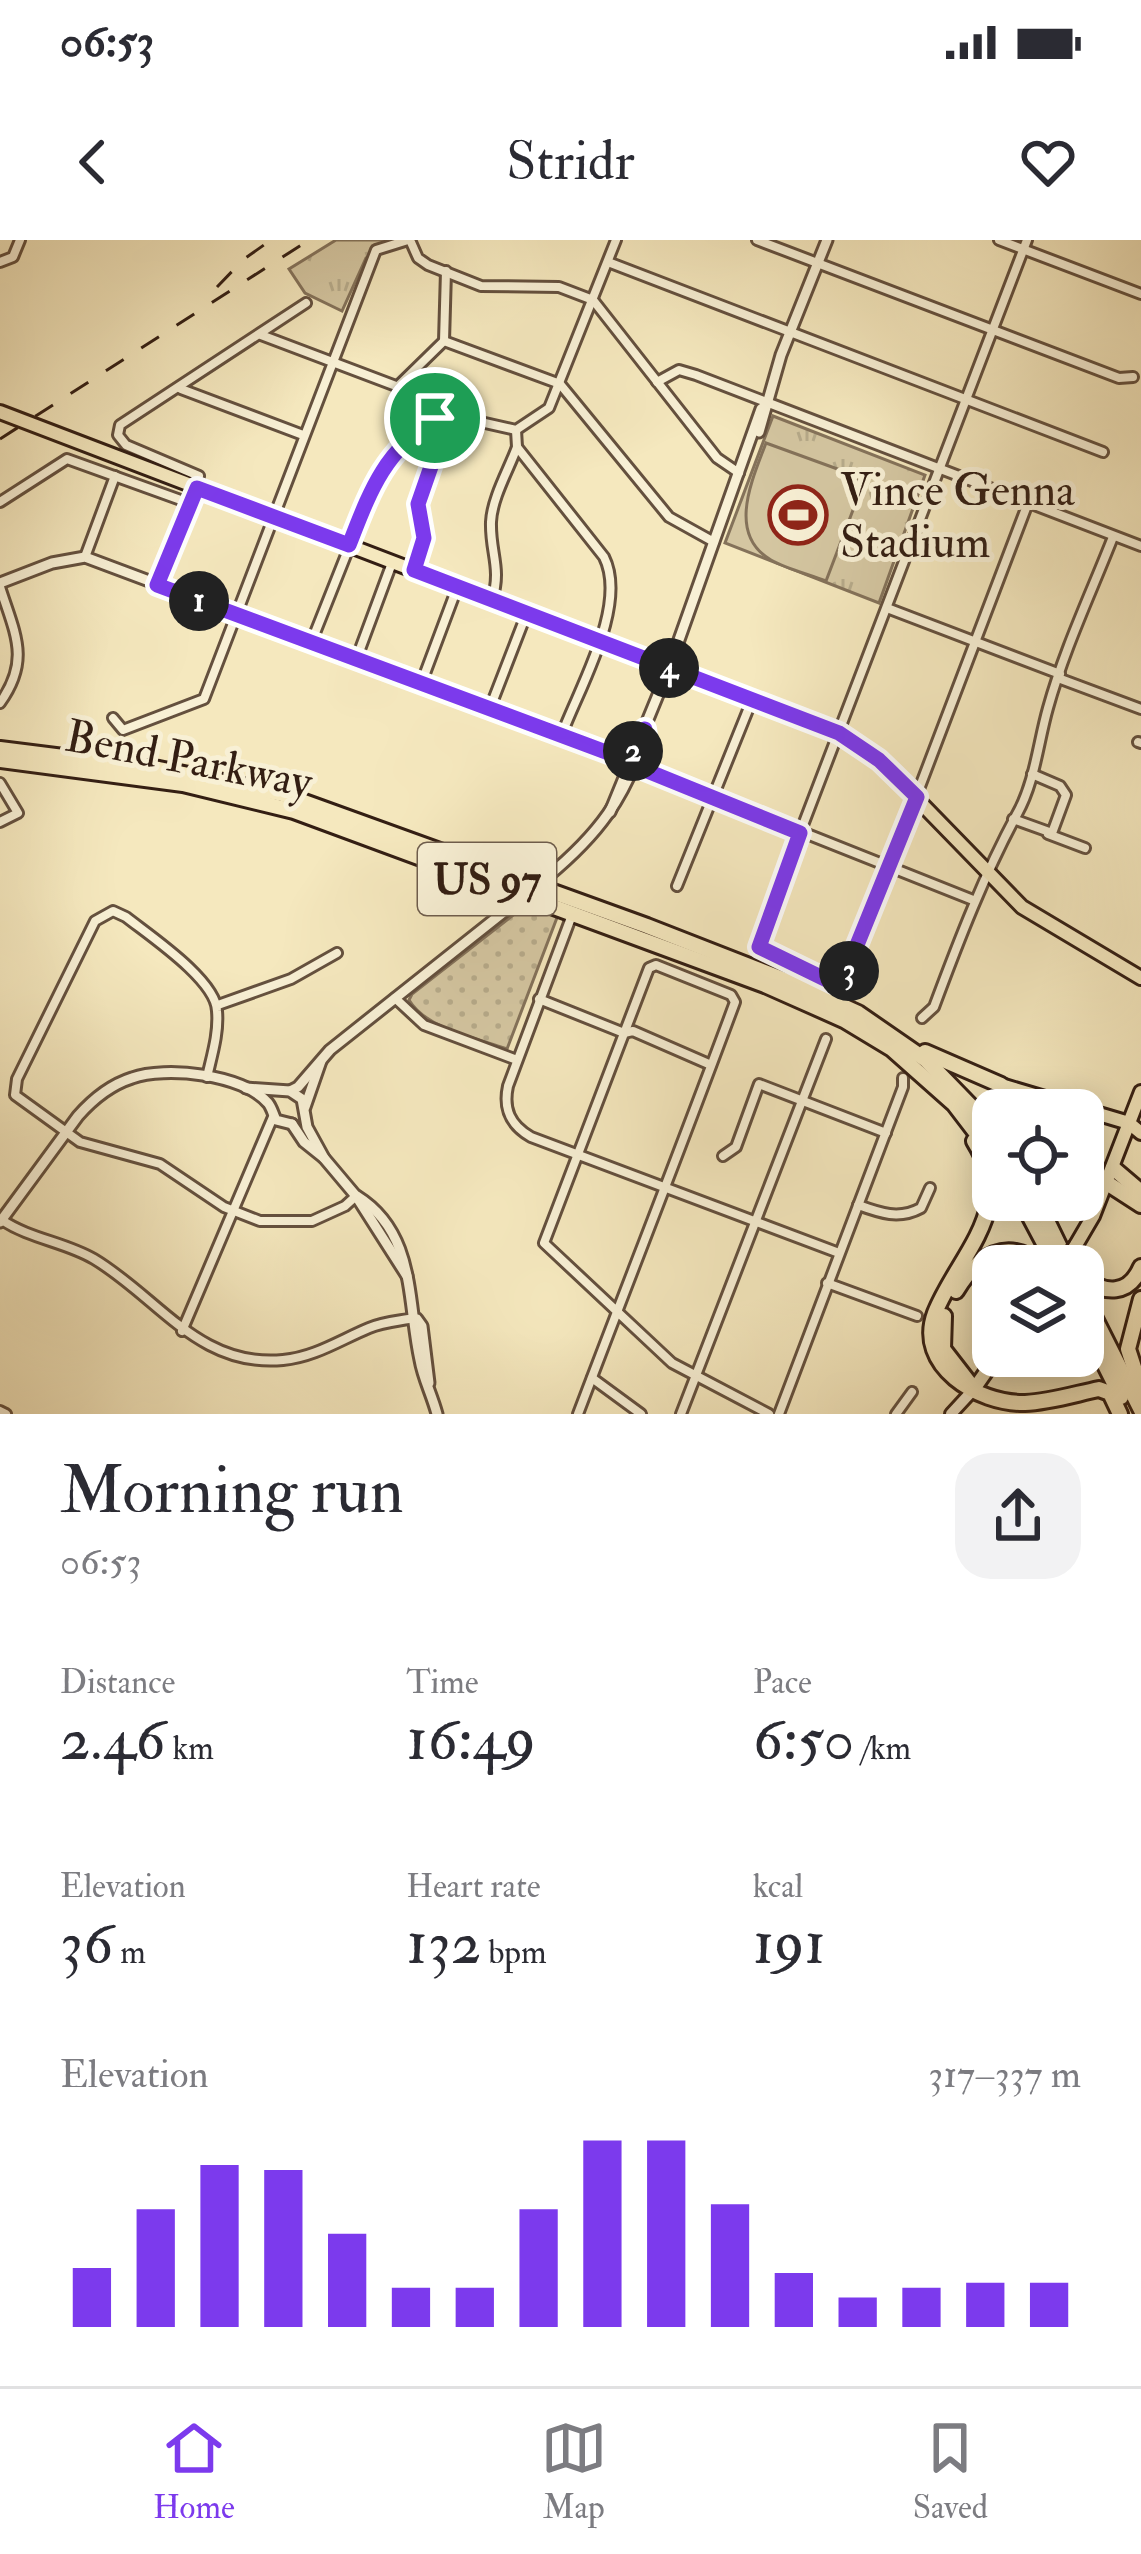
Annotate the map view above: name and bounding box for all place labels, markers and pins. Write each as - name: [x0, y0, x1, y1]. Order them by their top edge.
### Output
- pin: [384, 367, 486, 469]
- place label: Vince Genna Stadium: [840, 463, 1075, 571]
- sports icon: Vince Genna Stadium: [767, 484, 829, 546]
- pin: 1: [169, 571, 229, 631]
- pin: 4: [639, 638, 699, 698]
- pin: 2: [603, 721, 663, 781]
- pin: 3: [819, 941, 879, 1001]

